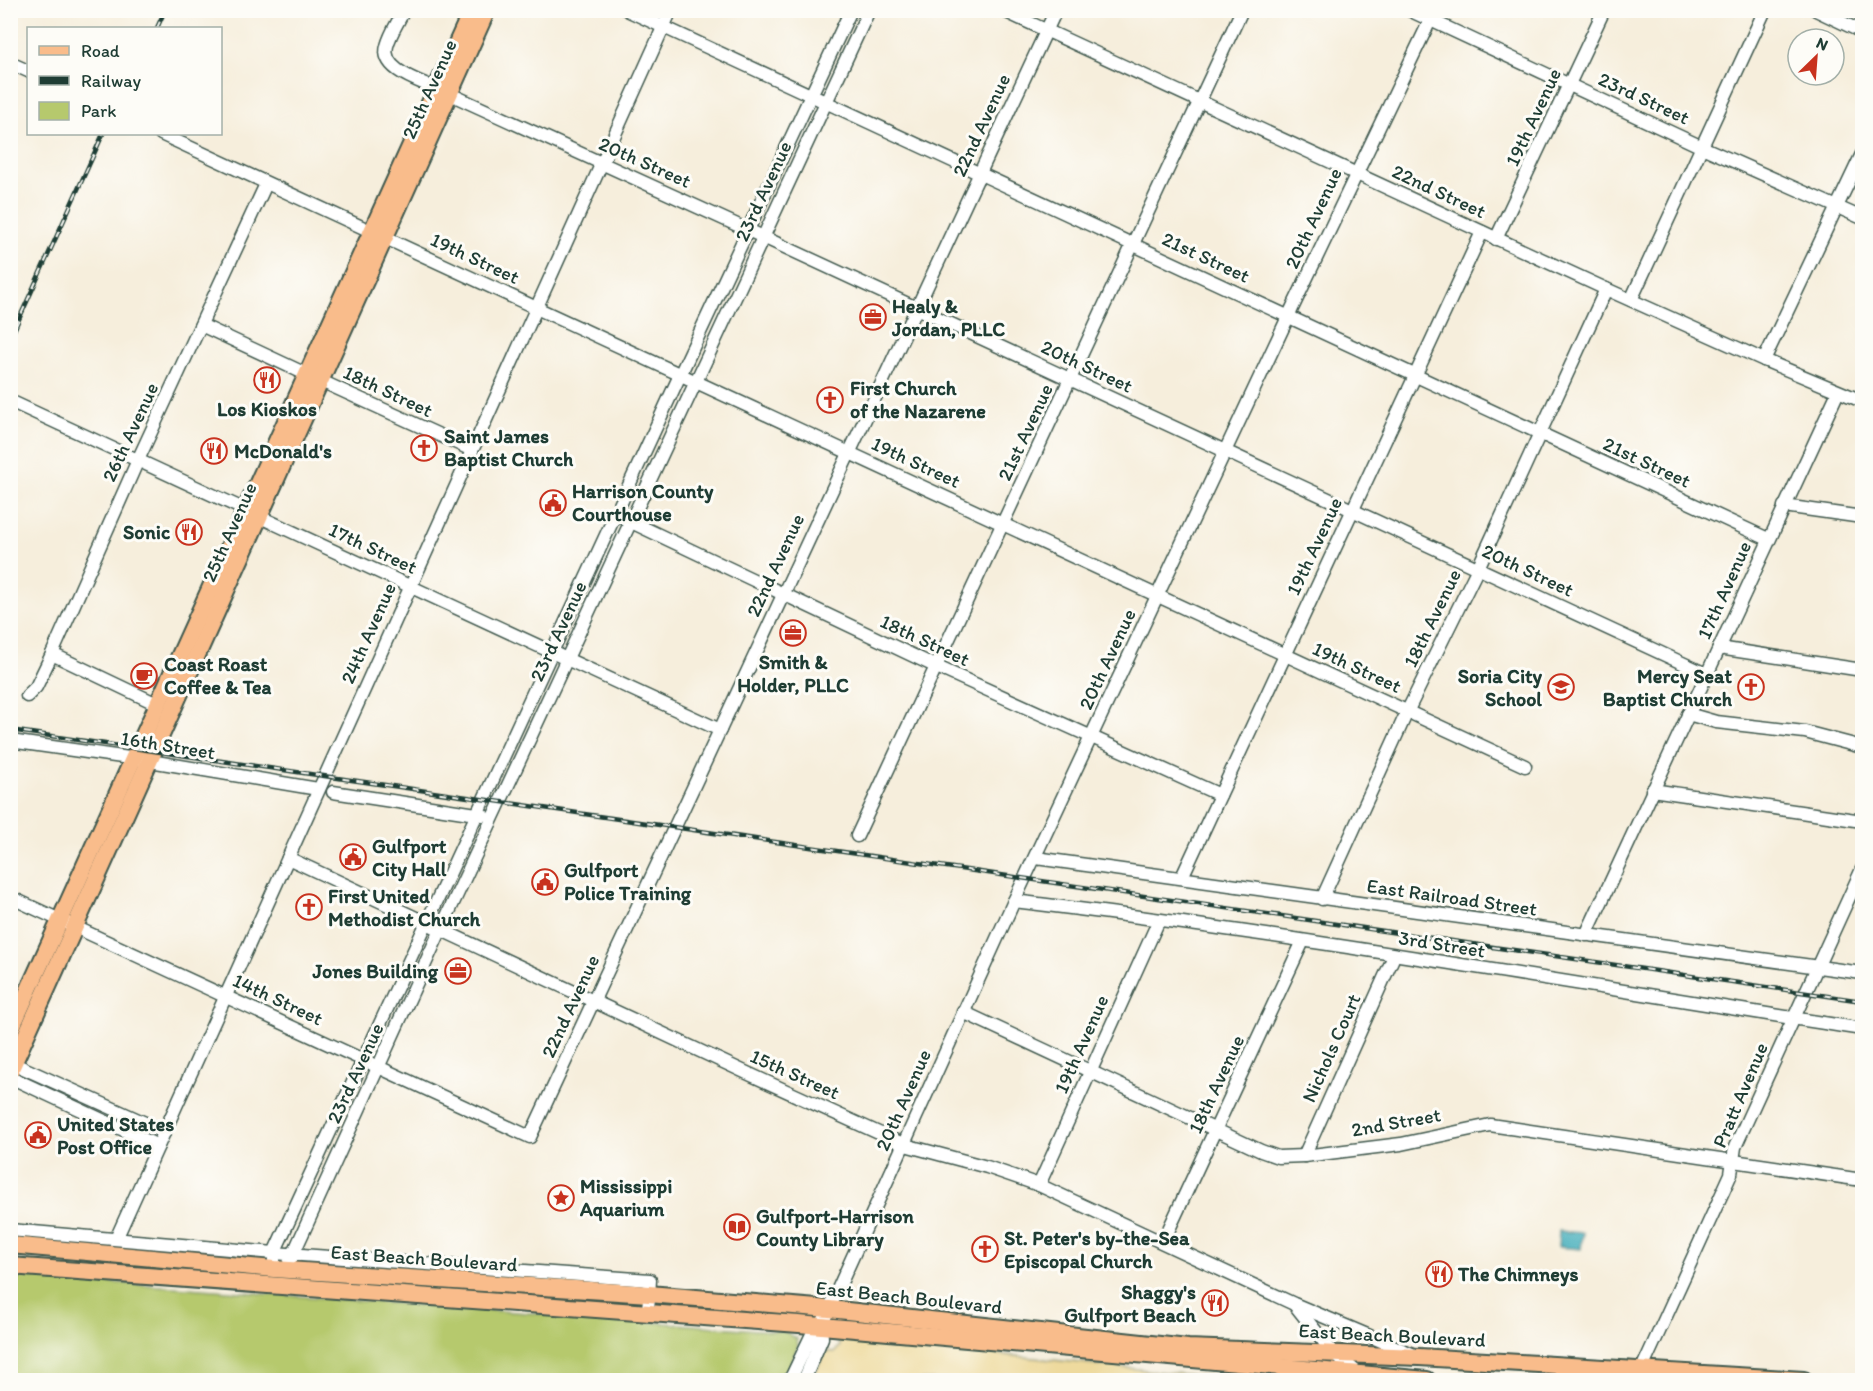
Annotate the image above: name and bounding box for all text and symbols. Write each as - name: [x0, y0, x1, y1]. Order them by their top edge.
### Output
- legend: [27, 27, 222, 135]
- north arrow: [1786, 27, 1846, 87]
- text: N: [1813, 33, 1831, 55]
- street label: 25th Avenue: [396, 35, 462, 143]
- text: Road: [81, 40, 120, 62]
- street label: 19th Avenue: [1500, 64, 1566, 170]
- street label: 23rd Street: [1595, 66, 1694, 130]
- text: Railway: [81, 70, 142, 92]
- street label: 22nd Avenue: [947, 70, 1015, 180]
- text: Park: [81, 100, 116, 122]
- street label: 20th Street: [595, 131, 695, 193]
- street label: 23rd Avenue: [729, 137, 797, 245]
- street label: 22nd Street: [1388, 159, 1490, 223]
- street label: 20th Avenue: [1279, 164, 1347, 272]
- street label: 21st Street: [1158, 226, 1254, 288]
- street label: 19th Street: [427, 227, 524, 289]
- place label: Healy & Jordan, PLLC: [891, 294, 1005, 341]
- office icon: Healy & Jordan, PLLC: [858, 302, 888, 332]
- street label: 20th Street: [1037, 334, 1137, 398]
- street label: 18th Street: [340, 360, 437, 422]
- restaurant icon: Los Kioskos: [252, 365, 282, 395]
- place label: First Church of the Nazarene: [850, 376, 986, 423]
- street label: 26th Avenue: [97, 379, 163, 485]
- street label: 21st Avenue: [992, 380, 1058, 484]
- church icon: First Church of the Nazarene: [815, 385, 845, 415]
- place label: Los Kioskos: [217, 397, 317, 421]
- place label: Saint James Baptist Church: [444, 424, 574, 472]
- street label: 19th Street: [868, 431, 965, 493]
- street label: 21st Street: [1599, 431, 1695, 493]
- church icon: Saint James Baptist Church: [409, 433, 439, 463]
- restaurant icon: McDonald's: [199, 436, 229, 466]
- place label: McDonald's: [234, 439, 332, 463]
- street label: 25th Avenue: [196, 478, 262, 586]
- place label: Harrison County Courthouse: [572, 479, 714, 526]
- public building icon: Harrison County Courthouse: [538, 488, 568, 518]
- street label: 19th Avenue: [1281, 493, 1347, 599]
- street label: 22nd Avenue: [741, 510, 809, 620]
- restaurant icon: Sonic: [174, 517, 204, 547]
- street label: 17th Street: [325, 517, 421, 579]
- place label: Sonic: [123, 520, 170, 544]
- street label: 17th Avenue: [1692, 537, 1756, 643]
- street label: 20th Street: [1478, 538, 1578, 602]
- street label: 18th Avenue: [1398, 565, 1466, 671]
- street label: 23rd Avenue: [524, 577, 592, 685]
- street label: 24th Avenue: [335, 579, 401, 687]
- street label: 20th Avenue: [1073, 605, 1141, 713]
- street label: 18th Street: [877, 609, 974, 671]
- office icon: Smith & Holder, PLLC: [778, 618, 808, 648]
- street label: 19th Street: [1309, 636, 1406, 698]
- place label: Smith & Holder, PLLC: [737, 650, 849, 697]
- place label: Coast Roast Coffee & Tea: [164, 652, 271, 699]
- cafe icon: Coast Roast Coffee & Tea: [129, 661, 159, 691]
- place label: Soria City School: [1458, 664, 1543, 711]
- place label: Mercy Seat Baptist Church: [1603, 664, 1733, 712]
- school or university icon: Soria City School: [1546, 672, 1576, 702]
- church icon: Mercy Seat Baptist Church: [1736, 672, 1766, 702]
- street label: 16th Street: [119, 726, 217, 764]
- place label: Gulfport City Hall: [372, 834, 447, 882]
- public building icon: Gulfport City Hall: [338, 842, 368, 872]
- place label: Gulfport Police Training: [564, 858, 692, 906]
- public building icon: Gulfport Police Training: [530, 867, 560, 897]
- street label: East Railroad Street: [1365, 873, 1539, 921]
- place label: First United Methodist Church: [328, 884, 481, 931]
- church icon: First United Methodist Church: [294, 892, 324, 922]
- street label: 3rd Street: [1397, 925, 1487, 963]
- street label: 22nd Avenue: [536, 951, 604, 1061]
- office icon: Jones Building: [443, 956, 473, 986]
- place label: Jones Building: [312, 959, 439, 984]
- street label: 14th Street: [229, 968, 327, 1031]
- street label: Nichols Court: [1296, 990, 1366, 1106]
- street label: 19th Avenue: [1049, 991, 1113, 1097]
- street label: 23rd Avenue: [321, 1019, 389, 1127]
- street label: 18th Avenue: [1183, 1031, 1249, 1137]
- street label: Pratt Avenue: [1707, 1039, 1773, 1151]
- street label: 15th Street: [747, 1044, 844, 1105]
- street label: 20th Avenue: [870, 1046, 936, 1154]
- street label: 2nd Street: [1349, 1102, 1443, 1142]
- place label: United States Post Office: [57, 1112, 174, 1159]
- public building icon: United States Post Office: [23, 1120, 53, 1150]
- place label: Mississippi Aquarium: [579, 1174, 672, 1222]
- place icon: Mississippi Aquarium: [546, 1183, 576, 1213]
- place label: Gulfport-Harrison County Library: [756, 1204, 915, 1252]
- library icon: Gulfport-Harrison County Library: [722, 1212, 752, 1242]
- place label: St. Peter's by-the-Sea Episcopal Church: [1004, 1226, 1190, 1274]
- church icon: St. Peter's by-the-Sea Episcopal Church: [970, 1234, 1000, 1264]
- street label: East Beach Boulevard: [330, 1239, 519, 1277]
- restaurant icon: The Chimneys: [1424, 1259, 1454, 1289]
- place label: The Chimneys: [1457, 1262, 1578, 1287]
- street label: East Beach Boulevard: [815, 1275, 1004, 1319]
- place label: Shaggy's Gulfport Beach: [1064, 1280, 1196, 1328]
- restaurant icon: Shaggy's Gulfport Beach: [1200, 1288, 1230, 1318]
- street label: East Beach Boulevard: [1298, 1318, 1486, 1352]

